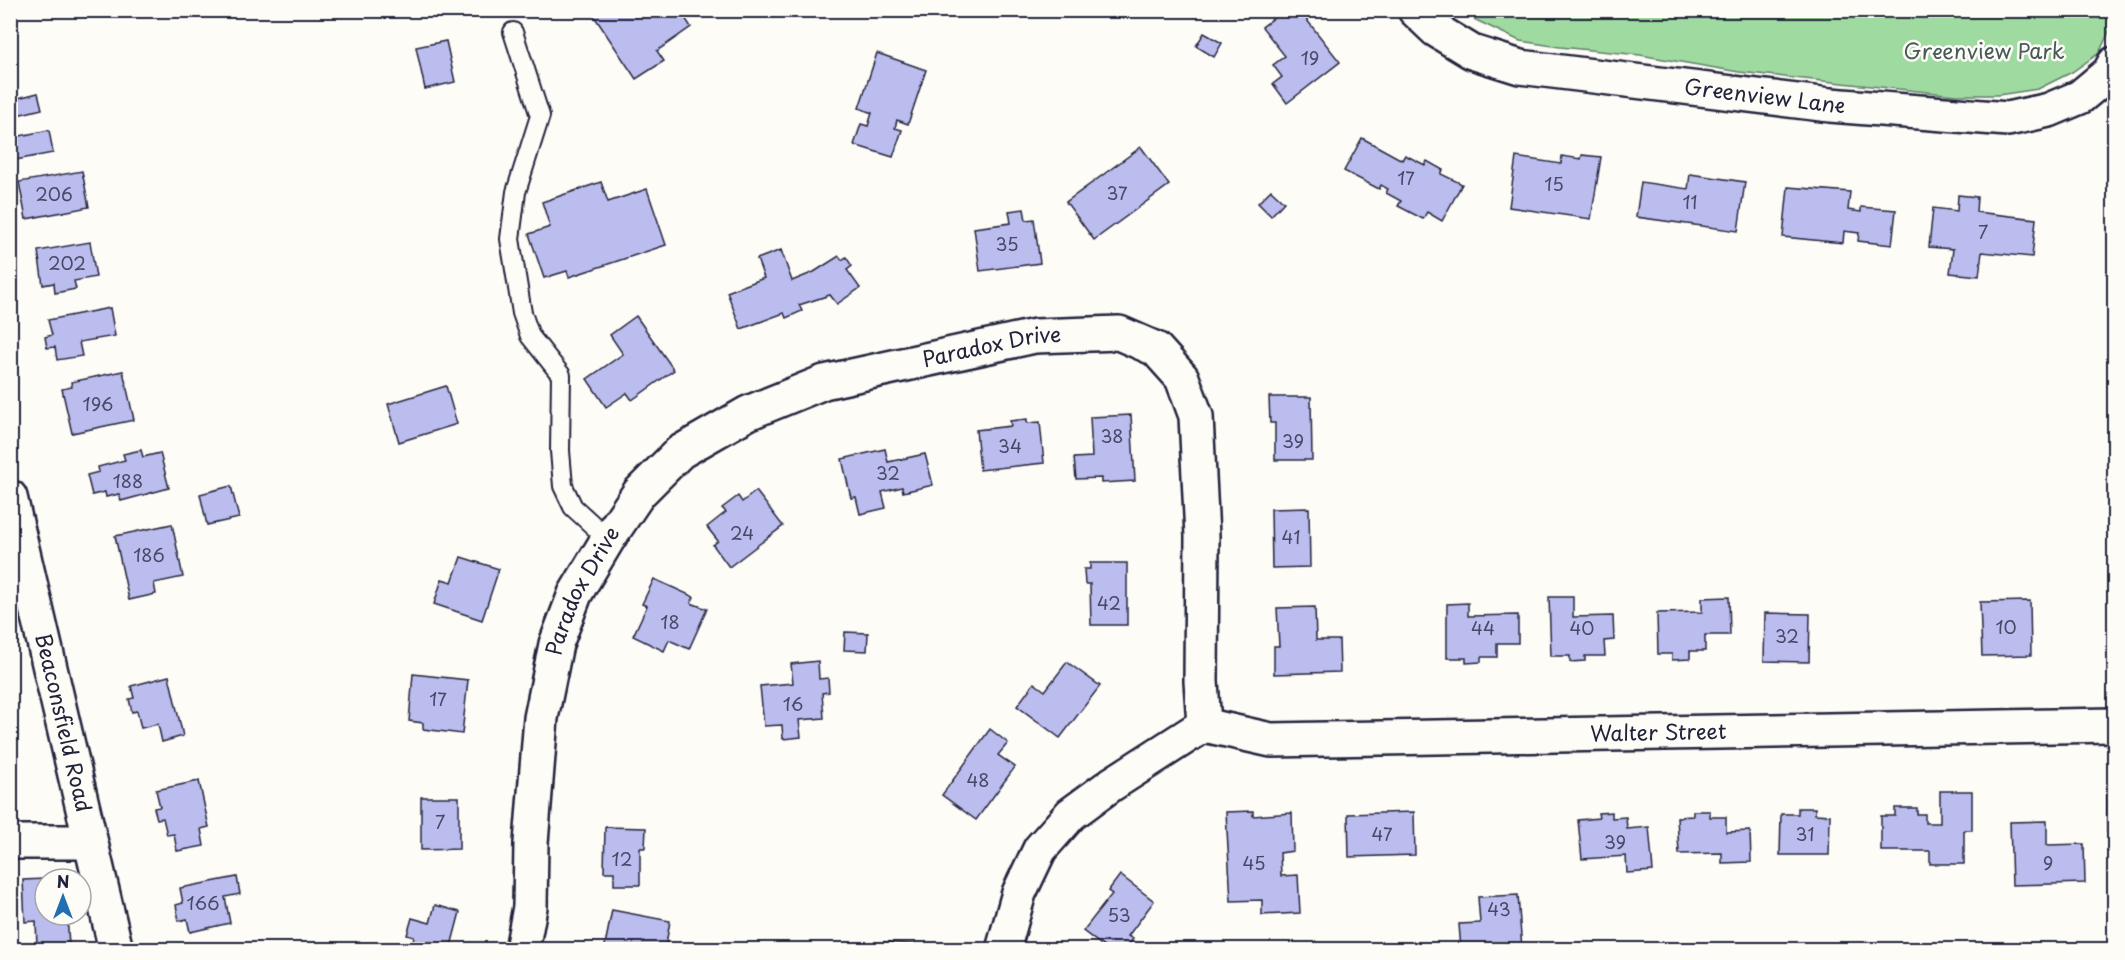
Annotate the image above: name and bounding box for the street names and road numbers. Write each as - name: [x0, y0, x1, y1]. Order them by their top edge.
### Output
- street label: Greenview Lane: [1683, 69, 1847, 120]
- street label: Paradox Drive: [919, 317, 1062, 374]
- street label: Paradox Drive: [536, 519, 626, 658]
- street label: Beaconsfield Road: [28, 630, 101, 815]
- street label: Walter Street: [1590, 714, 1727, 748]

